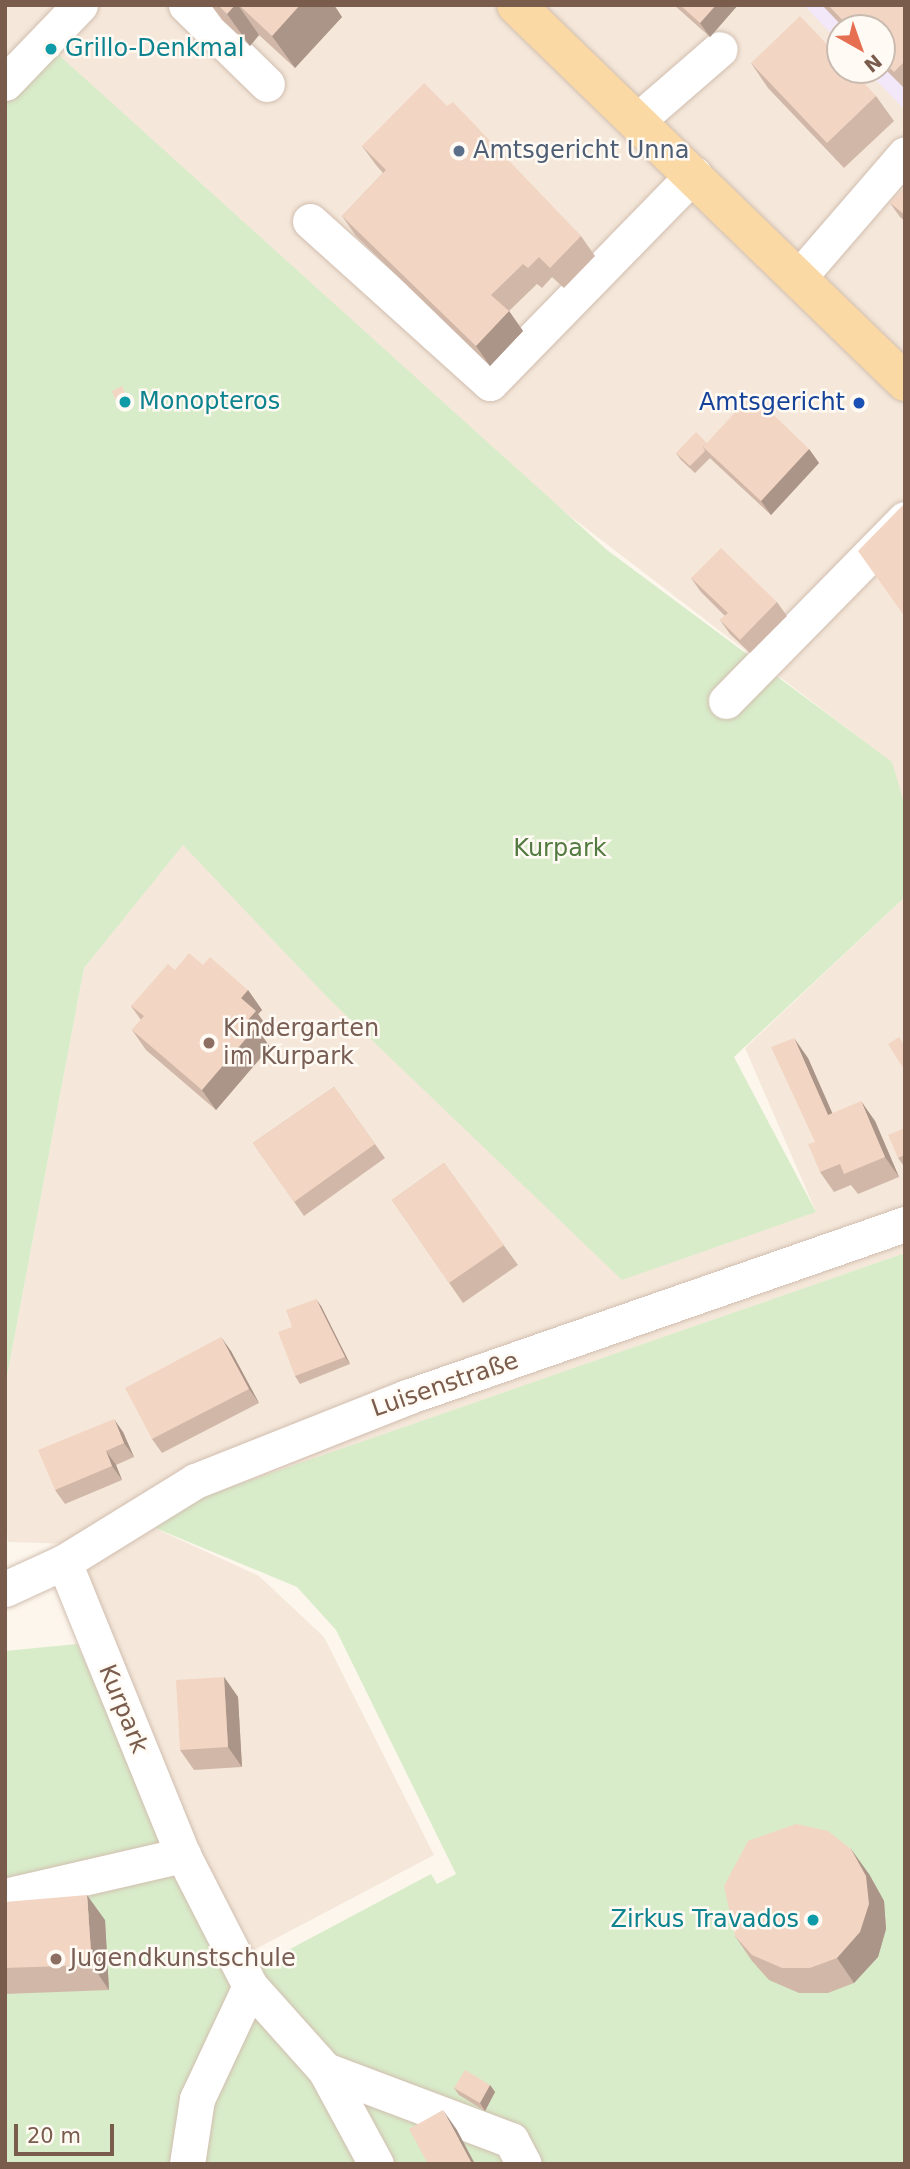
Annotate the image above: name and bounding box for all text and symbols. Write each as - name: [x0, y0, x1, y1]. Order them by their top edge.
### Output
- north arrow: [826, 14, 896, 84]
- place label: Grillo-Denkmal: [65, 35, 244, 63]
- marker: Grillo-Denkmal: [43, 41, 59, 57]
- text: N: [860, 50, 886, 77]
- place label: Amtsgericht Unna: [473, 137, 689, 165]
- marker: Amtsgericht Unna: [451, 143, 467, 159]
- place label: Monopteros: [139, 388, 280, 416]
- place label: Amtsgericht: [699, 389, 845, 417]
- marker: Monopteros: [117, 394, 133, 410]
- marker: Amtsgericht: [851, 395, 867, 411]
- park label: Kurpark: [513, 835, 607, 863]
- place label: Kindergarten im Kurpark: [223, 1015, 379, 1071]
- marker: Kindergarten im Kurpark: [201, 1035, 217, 1051]
- street label: Luisenstraße: [368, 1346, 522, 1424]
- street label: Kurpark: [92, 1660, 154, 1758]
- place label: Zirkus Travados: [610, 1906, 799, 1934]
- marker: Zirkus Travados: [805, 1912, 821, 1928]
- place label: Jugendkunstschule: [70, 1945, 296, 1973]
- marker: Jugendkunstschule: [48, 1951, 64, 1967]
- scale bar: [18, 2110, 117, 2154]
- text: 20 m: [27, 2124, 81, 2148]

